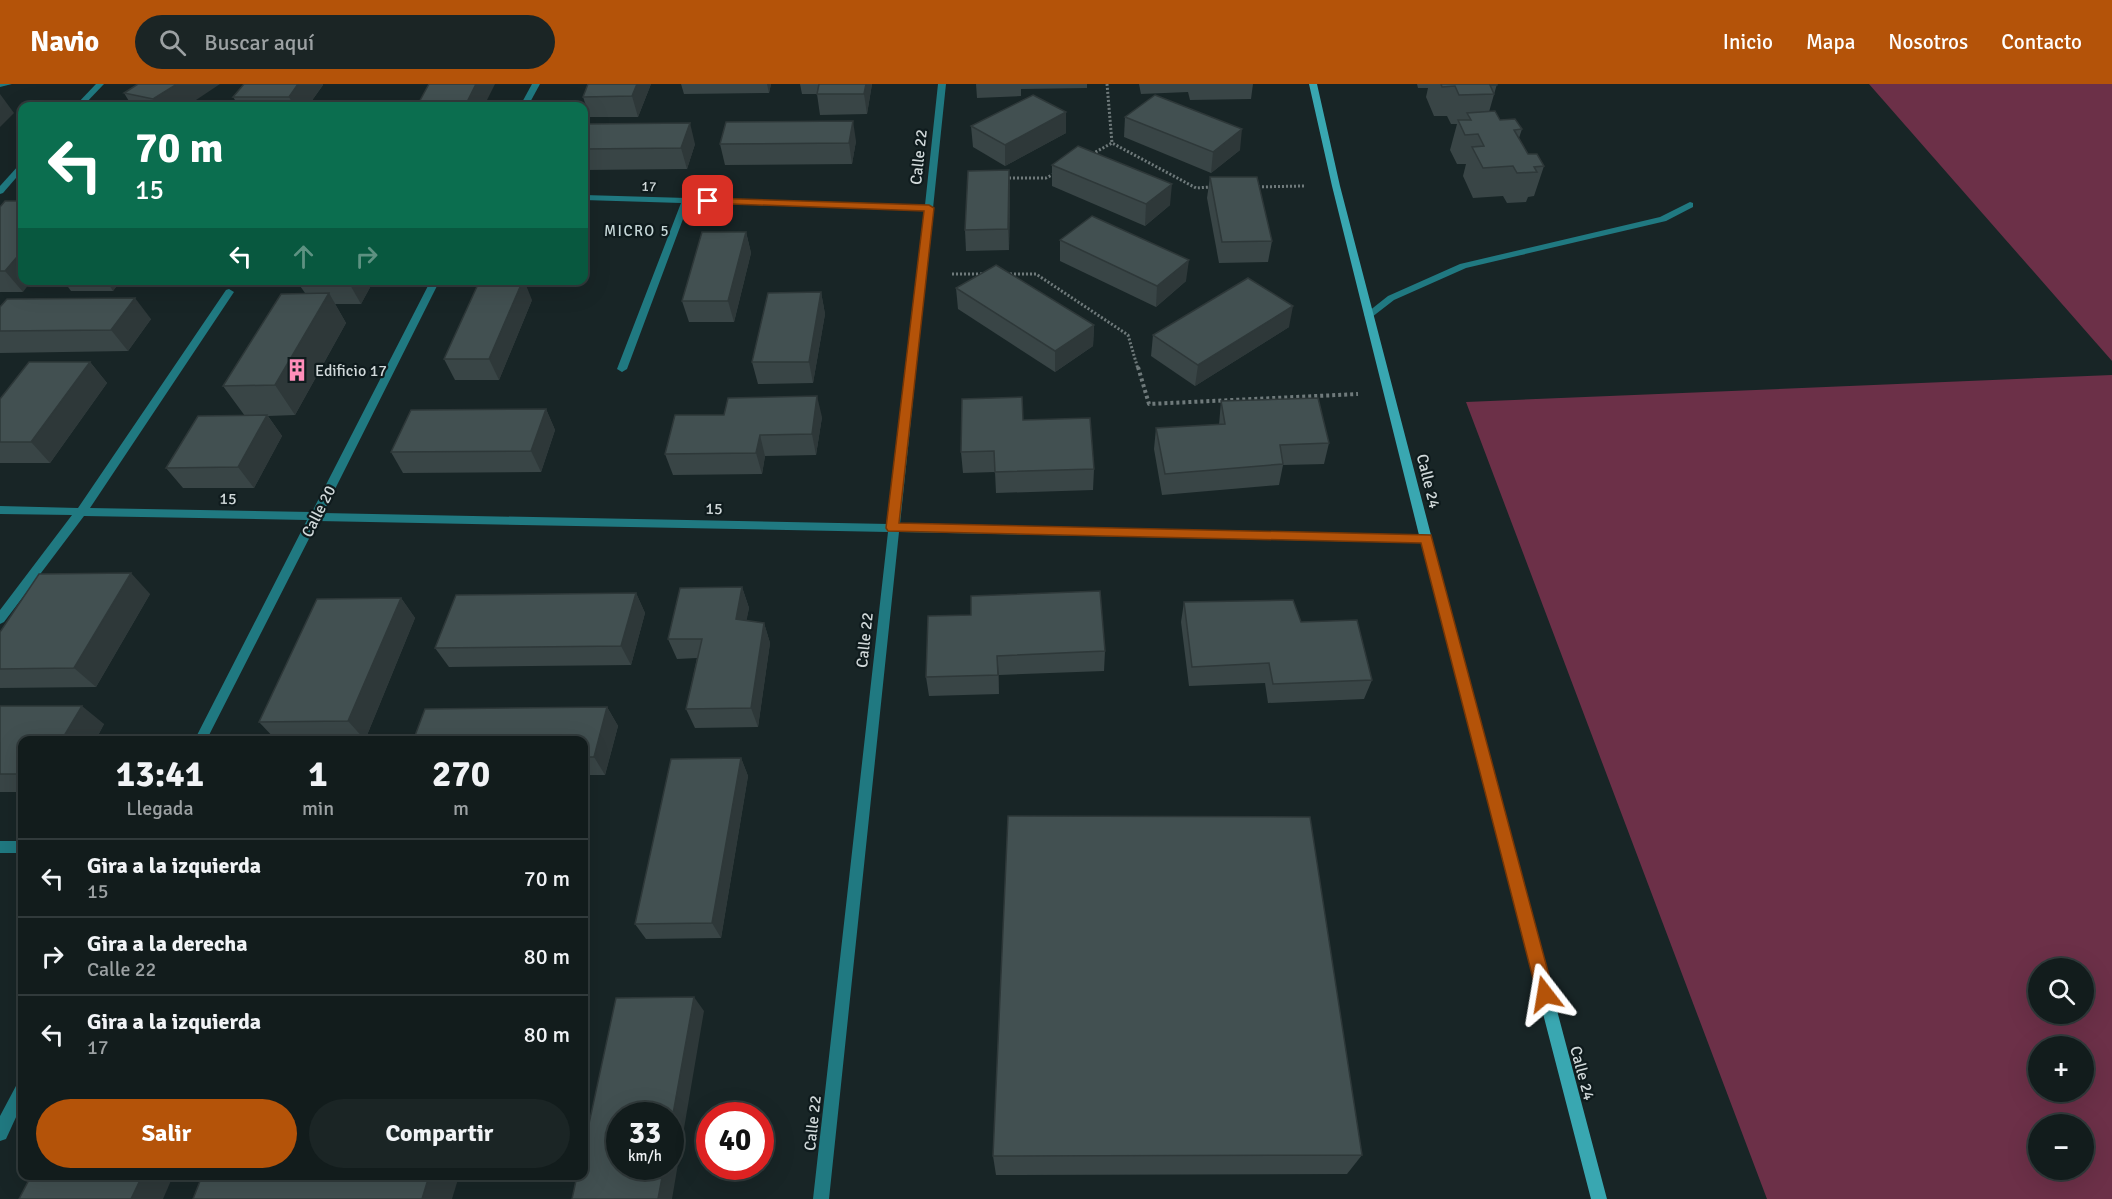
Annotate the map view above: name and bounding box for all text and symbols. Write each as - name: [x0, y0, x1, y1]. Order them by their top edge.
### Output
- search box: [135, 15, 555, 69]
- text: Navio: [30, 25, 99, 59]
- icon: search: [156, 26, 189, 59]
- text: Buscar aquí: [204, 29, 314, 56]
- text: Inicio: [1723, 29, 1773, 55]
- text: Mapa: [1806, 29, 1855, 55]
- text: Nosotros: [1888, 29, 1968, 55]
- text: Contacto: [2001, 29, 2082, 55]
- text: 70 m: [135, 123, 224, 174]
- icon: left: [36, 126, 114, 204]
- street label: Calle 22: [906, 128, 932, 186]
- text: 15: [135, 174, 164, 207]
- pin: [682, 175, 733, 226]
- street label: 17: [641, 178, 657, 195]
- icon: arrive: [691, 184, 724, 217]
- district label: MICRO 5: [604, 222, 670, 240]
- icon: left: [224, 240, 257, 273]
- icon: ahead: [287, 240, 320, 273]
- icon: right: [350, 240, 383, 273]
- building icon: Edificio 17: [284, 357, 310, 383]
- place label: Edificio 17: [315, 361, 387, 381]
- street label: Calle 24: [1412, 452, 1445, 511]
- street label: Calle 20: [297, 482, 340, 541]
- street label: 15: [219, 489, 237, 509]
- street label: 15: [705, 499, 723, 519]
- street label: Calle 22: [852, 611, 878, 669]
- text: 13:41: [116, 752, 204, 797]
- text: 1: [308, 752, 328, 797]
- text: 270: [432, 752, 490, 797]
- text: Llegada: [126, 796, 194, 821]
- text: min: [302, 796, 334, 821]
- text: m: [453, 796, 469, 821]
- text: Gira a la izquierda: [87, 852, 261, 879]
- icon: left: [36, 862, 69, 895]
- text: 70 m: [524, 865, 570, 892]
- text: 15: [87, 879, 109, 904]
- text: Gira a la derecha: [87, 930, 248, 957]
- icon: right: [36, 940, 69, 973]
- text: 80 m: [524, 943, 570, 970]
- text: Calle 22: [87, 957, 156, 982]
- map controls: [2028, 958, 2094, 1180]
- button: search: [2028, 958, 2094, 1024]
- position arrow: [1513, 962, 1577, 1026]
- text: Gira a la izquierda: [87, 1008, 261, 1035]
- icon: left: [36, 1018, 69, 1051]
- text: 80 m: [524, 1021, 570, 1048]
- text: 17: [87, 1035, 109, 1060]
- button: +: [2028, 1036, 2094, 1102]
- street label: Calle 24: [1565, 1044, 1599, 1103]
- street label: Calle 22: [800, 1094, 826, 1152]
- button: Salir: [36, 1099, 297, 1168]
- button: Compartir: [309, 1099, 570, 1168]
- speed limit sign: 40: [696, 1102, 774, 1180]
- button: −: [2028, 1114, 2094, 1180]
- text: 33: [629, 1115, 661, 1152]
- text: km/h: [628, 1147, 662, 1165]

